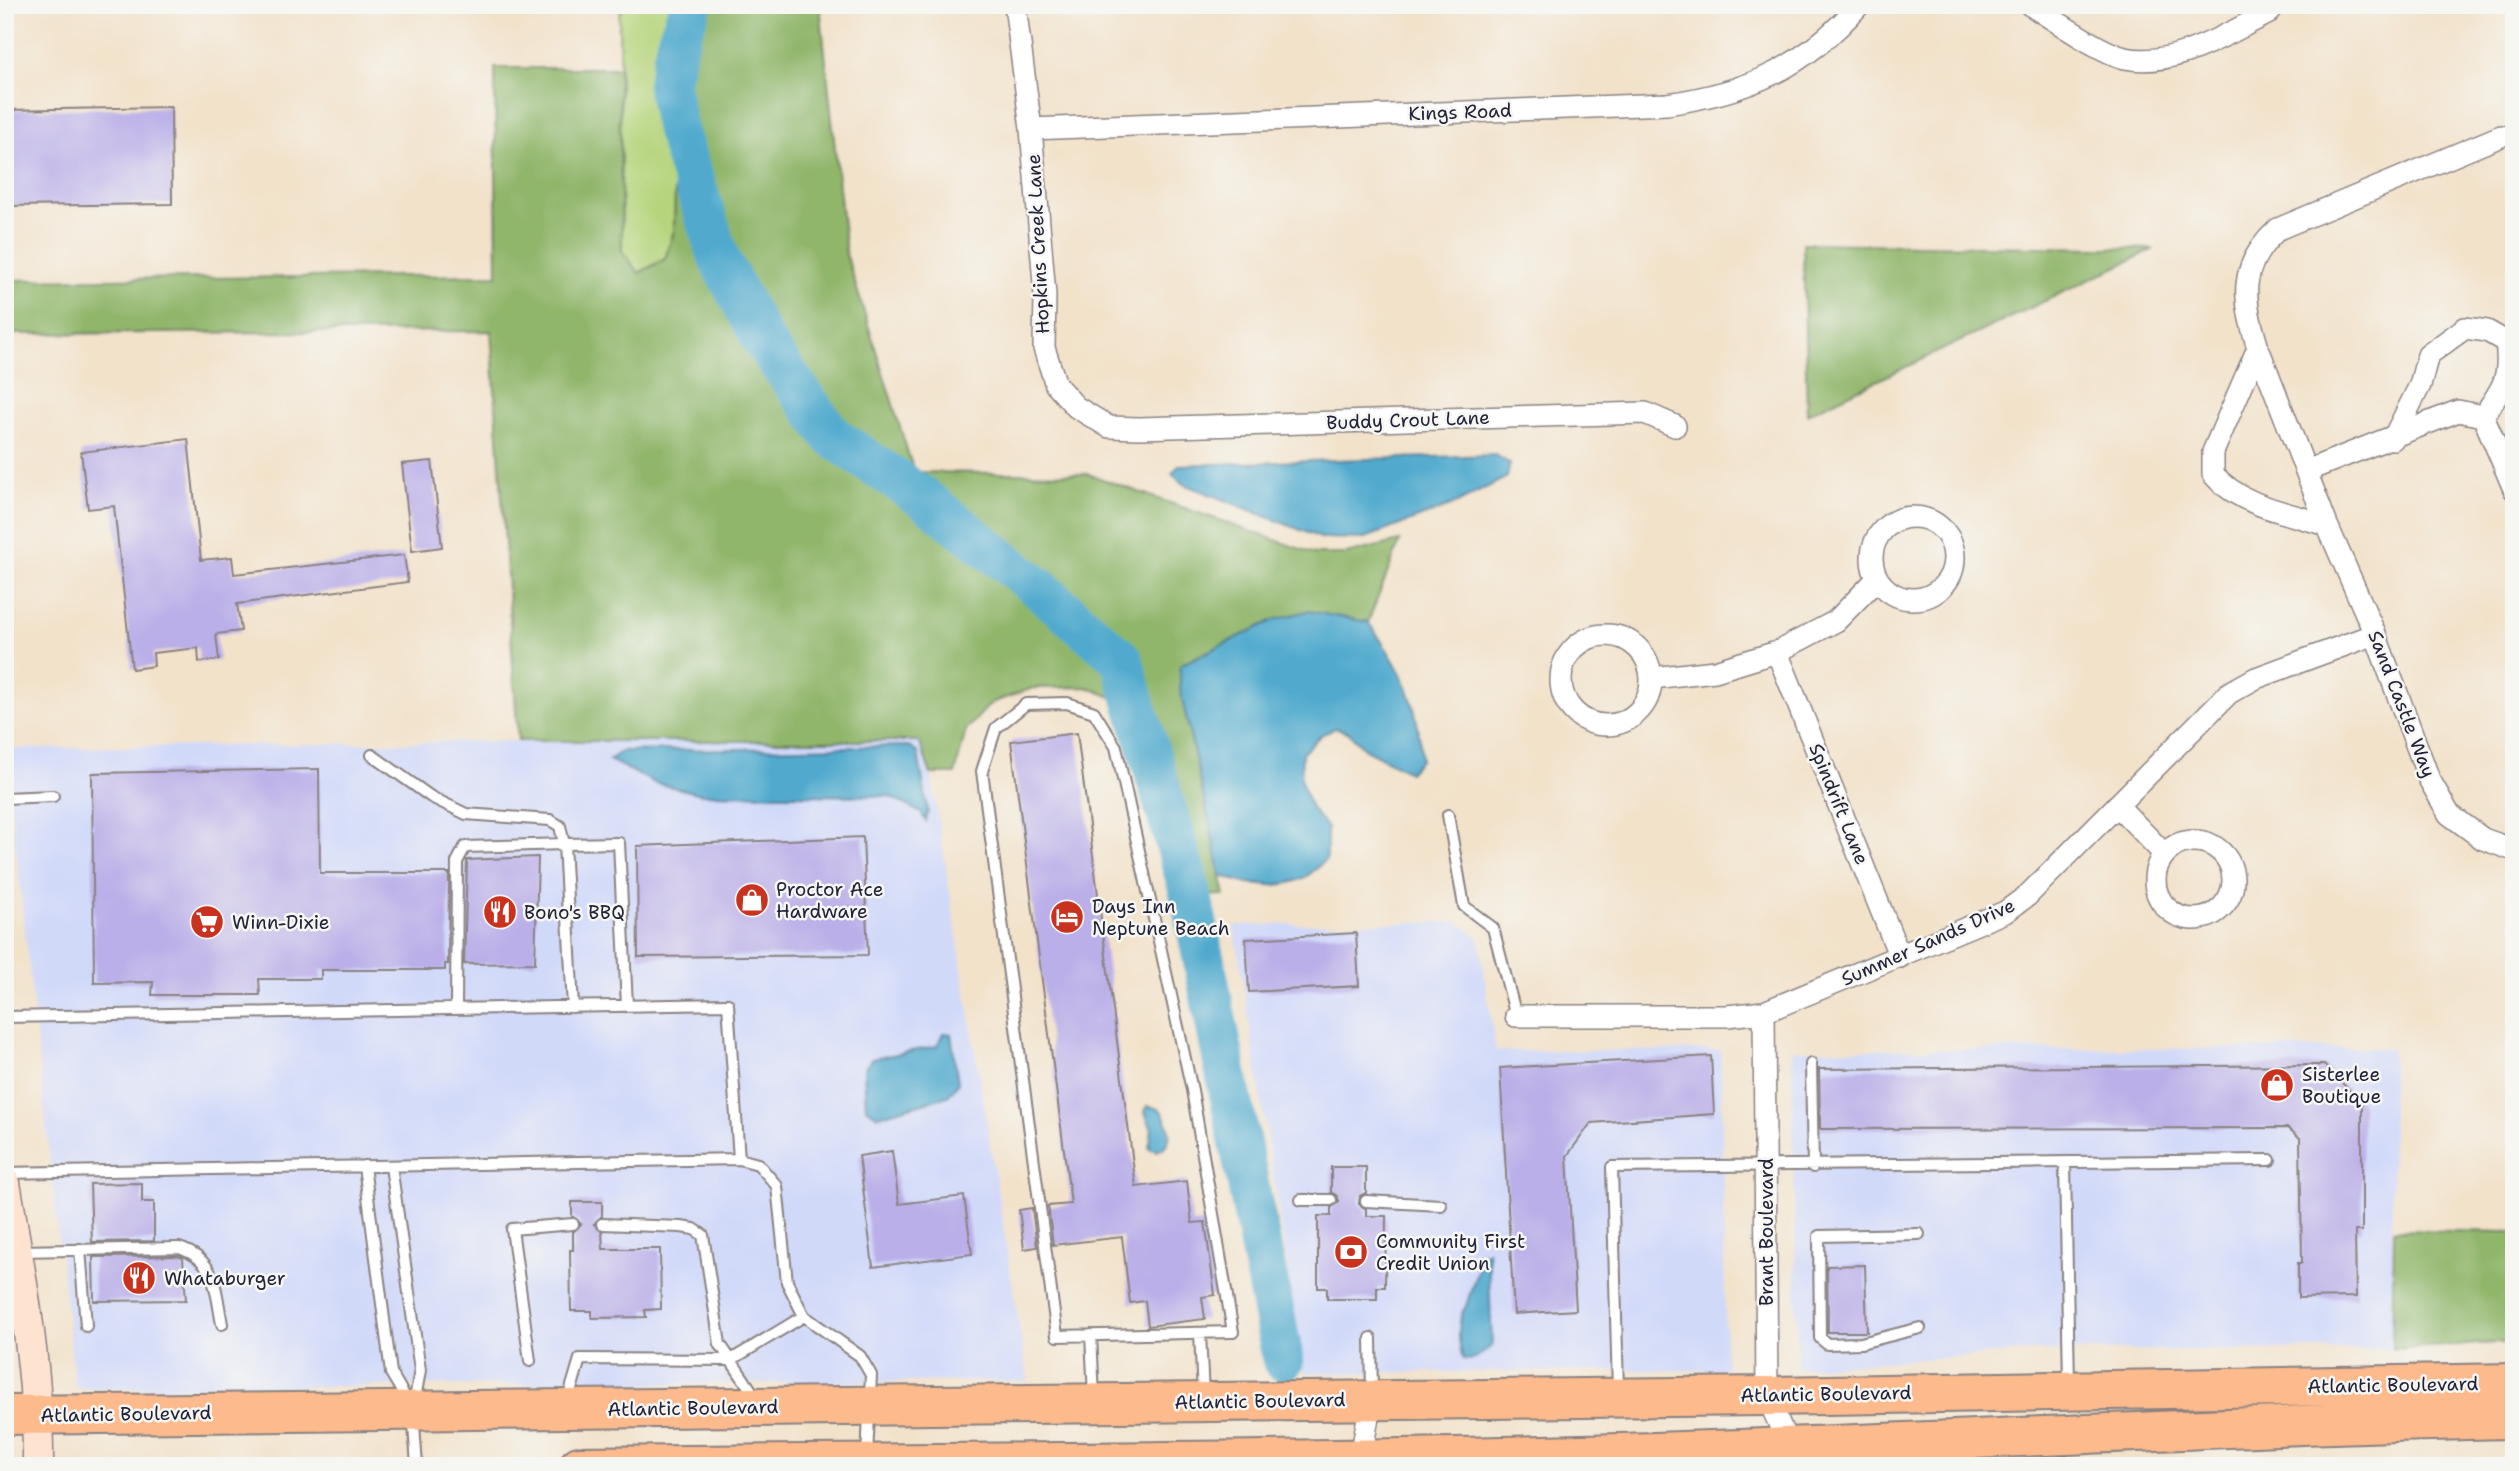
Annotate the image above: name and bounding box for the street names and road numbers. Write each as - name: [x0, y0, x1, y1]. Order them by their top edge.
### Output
- street label: Kings Road: [1408, 98, 1512, 126]
- street label: Hopkins Creek Lane: [1021, 153, 1055, 335]
- street label: Buddy Crout Lane: [1326, 405, 1490, 435]
- street label: Sand Castle Way: [2362, 627, 2442, 781]
- street label: Spindrift Lane: [1803, 740, 1875, 868]
- street label: Summer Sands Drive: [1837, 892, 2019, 992]
- street label: Brant Boulevard: [1754, 1158, 1779, 1306]
- street label: Atlantic Boulevard: [2307, 1371, 2479, 1399]
- street label: Atlantic Boulevard: [1740, 1380, 1912, 1408]
- street label: Atlantic Boulevard: [1174, 1387, 1346, 1415]
- street label: Atlantic Boulevard: [607, 1394, 779, 1422]
- street label: Atlantic Boulevard: [40, 1400, 212, 1428]

